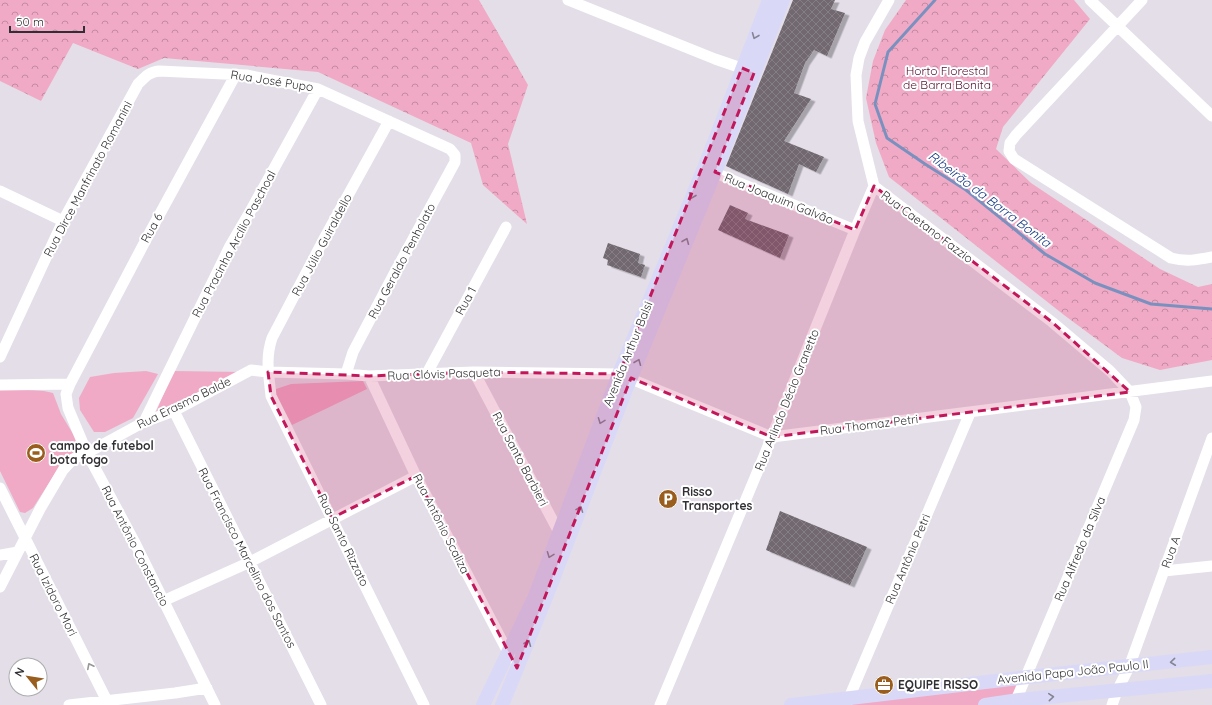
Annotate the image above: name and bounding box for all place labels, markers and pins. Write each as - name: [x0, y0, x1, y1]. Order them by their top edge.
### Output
- place label: campo de futebol bota fogo: [50, 438, 154, 467]
- sports icon: campo de futebol bota fogo: [25, 442, 47, 464]
- place label: Risso Transportes: [682, 484, 752, 513]
- parking icon: Risso Transportes: [657, 488, 679, 510]
- office icon: EQUIPE RISSO: [873, 674, 895, 696]
- place label: EQUIPE RISSO: [898, 677, 978, 692]

